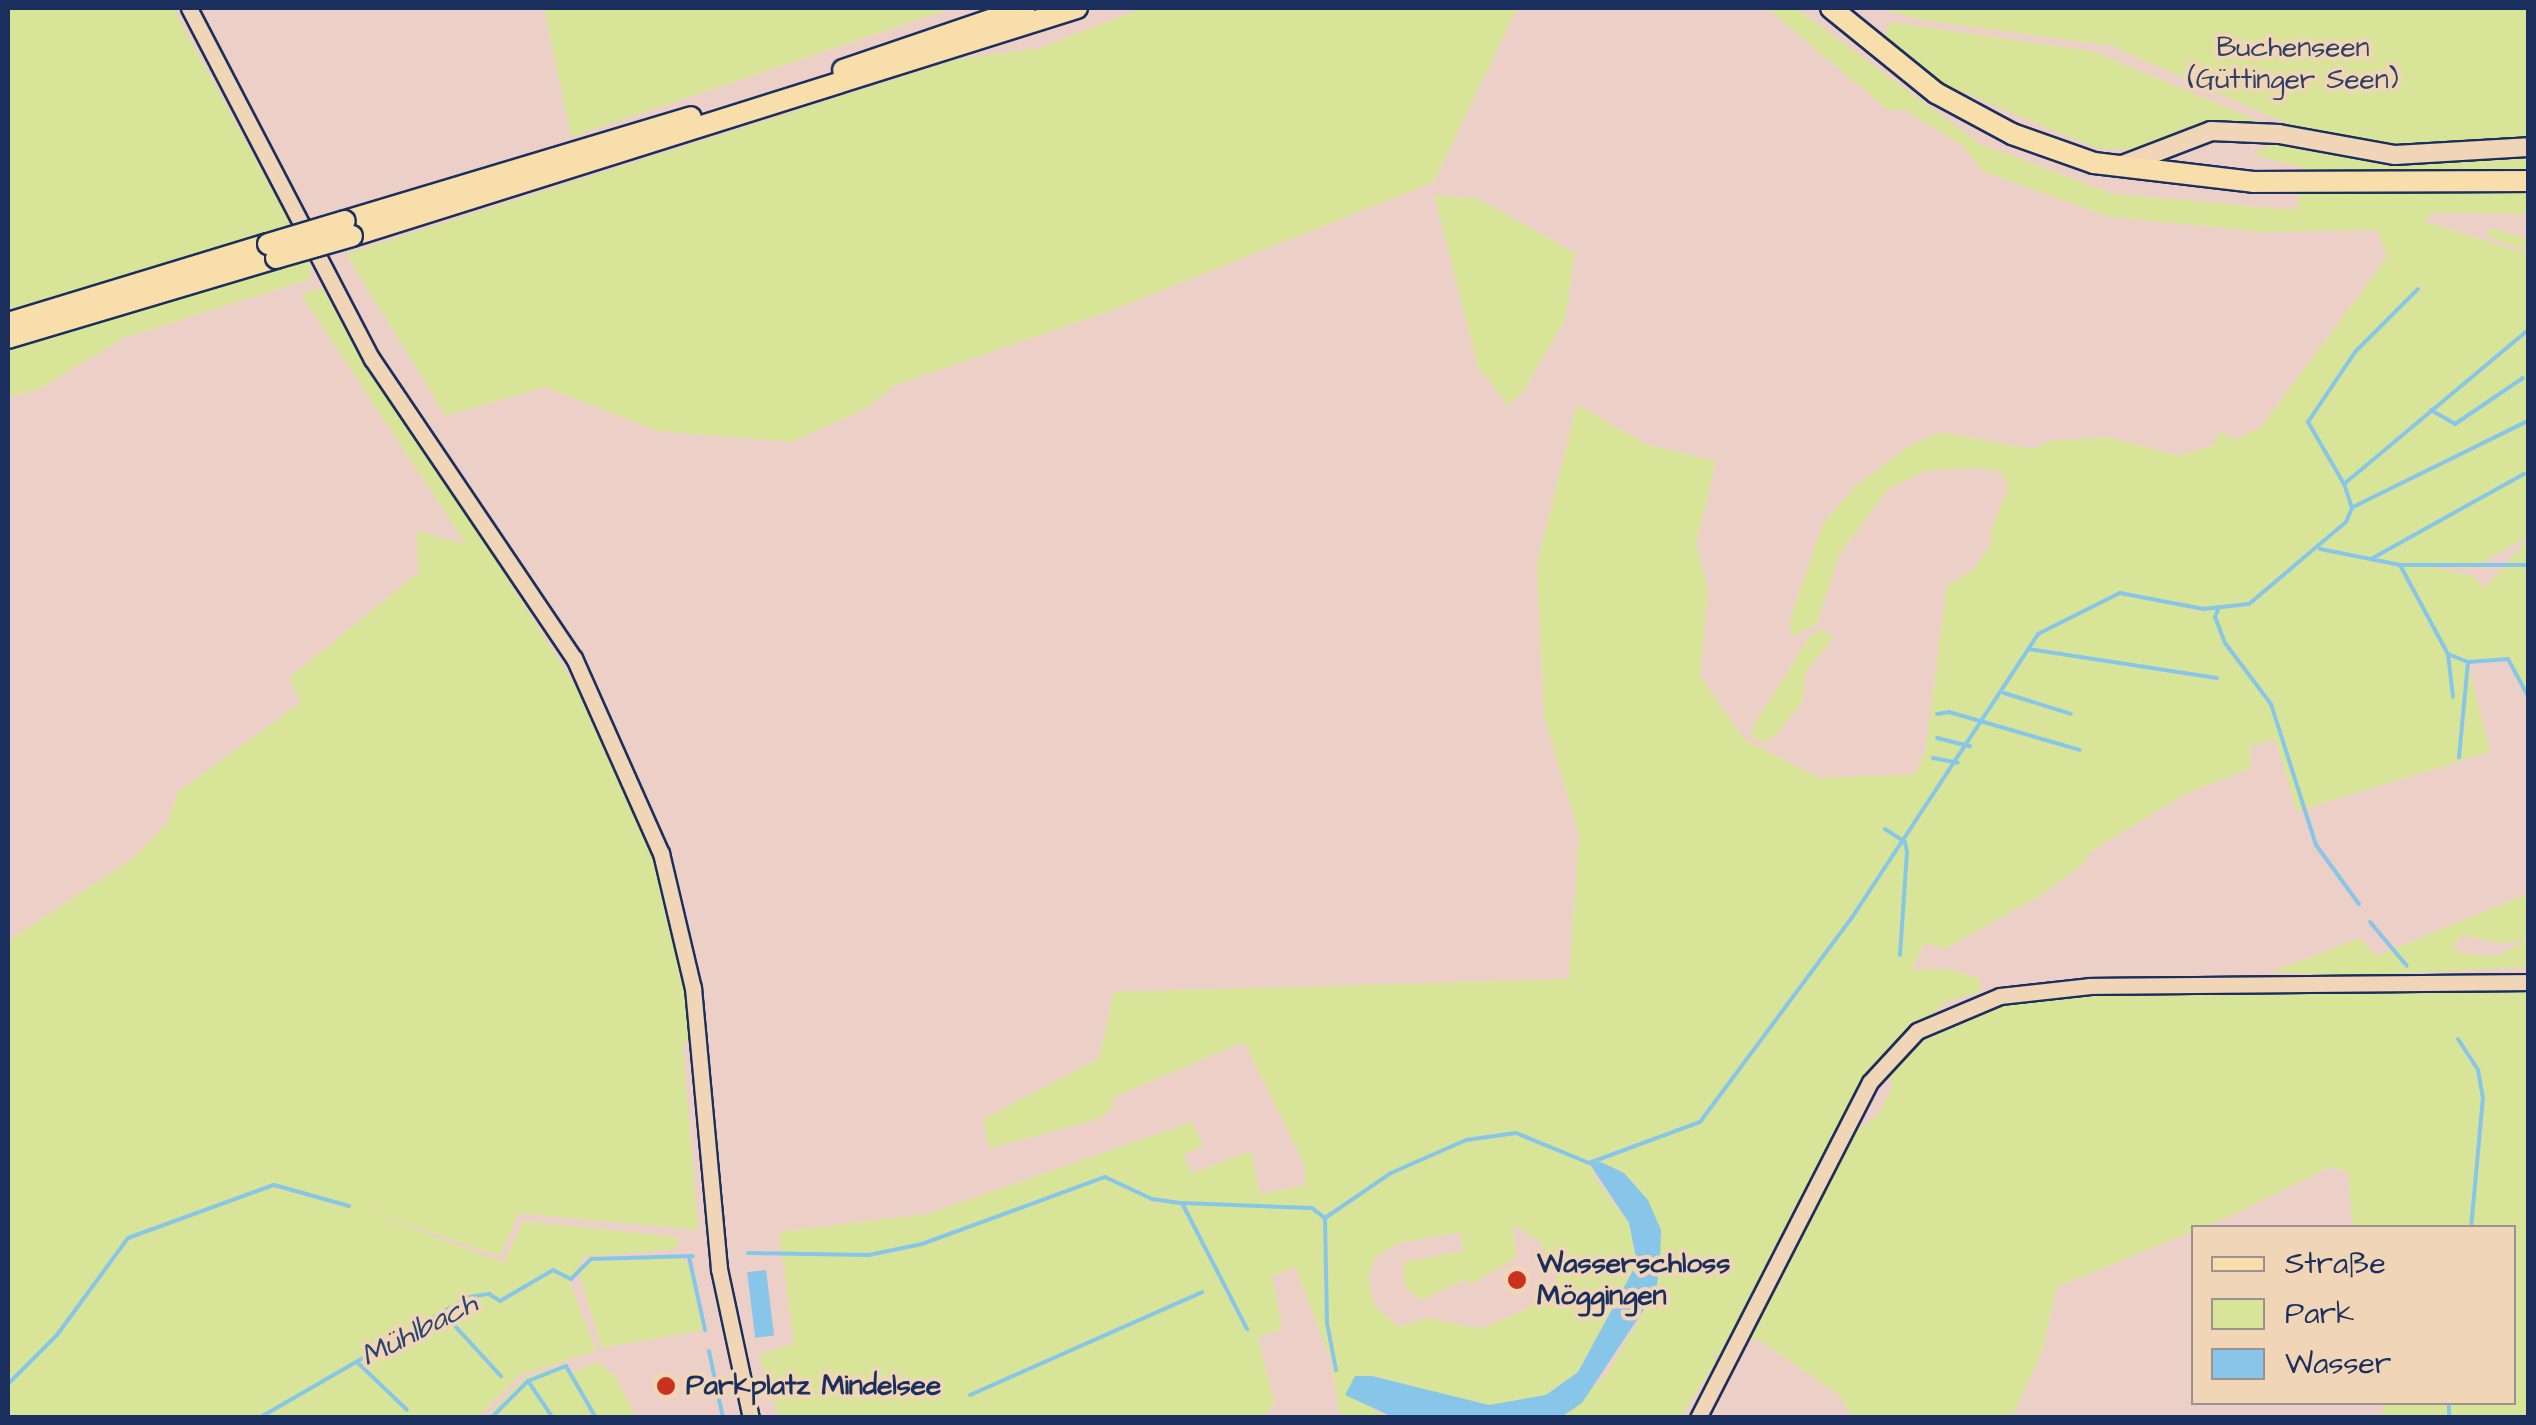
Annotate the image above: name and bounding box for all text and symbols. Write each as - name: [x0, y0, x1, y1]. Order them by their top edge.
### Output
- park label: Buchenseen (Güttinger Seen): [2187, 31, 2399, 97]
- legend: [2191, 1225, 2516, 1405]
- text: Straße: [2285, 1243, 2386, 1285]
- place label: Wasserschloss Möggingen: [1537, 1247, 1730, 1313]
- marker: Wasserschloss Möggingen: [1506, 1269, 1528, 1291]
- water label: Mühlbach: [355, 1285, 483, 1375]
- text: Park: [2285, 1293, 2354, 1335]
- text: Wasser: [2285, 1343, 2391, 1385]
- place label: Parkplatz Mindelsee: [686, 1369, 941, 1403]
- marker: Parkplatz Mindelsee: [655, 1375, 677, 1397]

